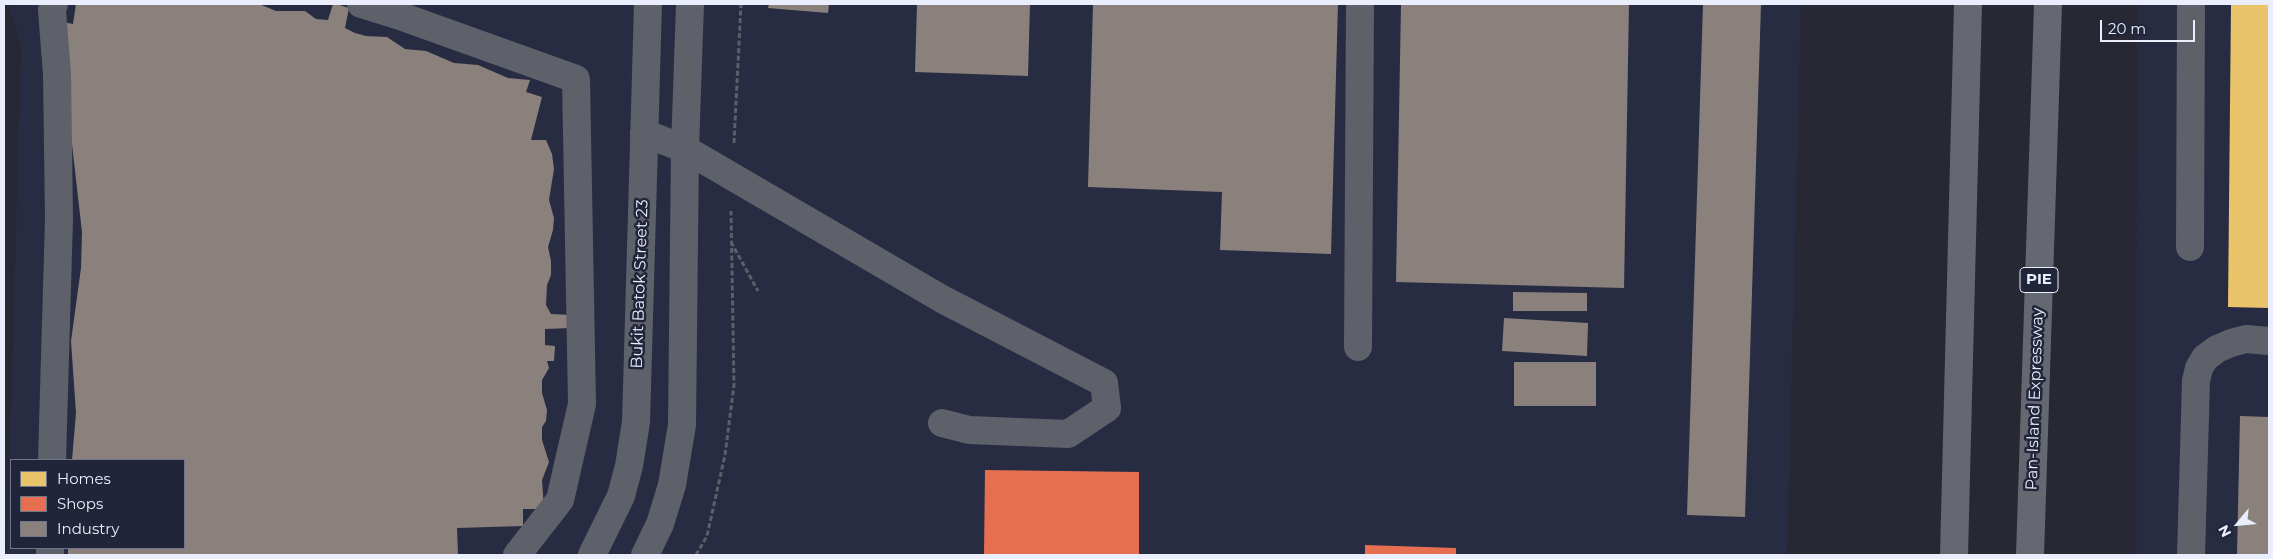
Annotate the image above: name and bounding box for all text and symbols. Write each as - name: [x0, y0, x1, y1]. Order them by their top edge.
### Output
- scale bar: [2103, 10, 2198, 42]
- text: 20 m: [2108, 19, 2146, 38]
- street label: Bukit Batok Street 23: [627, 199, 653, 369]
- road number: PIE: [2020, 268, 2058, 292]
- street label: Pan-Island Expressway: [2022, 307, 2048, 491]
- legend: [10, 459, 185, 549]
- text: Homes: [57, 469, 111, 488]
- text: Shops: [57, 494, 103, 513]
- north arrow: [2213, 499, 2263, 549]
- text: Industry: [57, 519, 119, 538]
- text: N: [2214, 522, 2235, 540]

